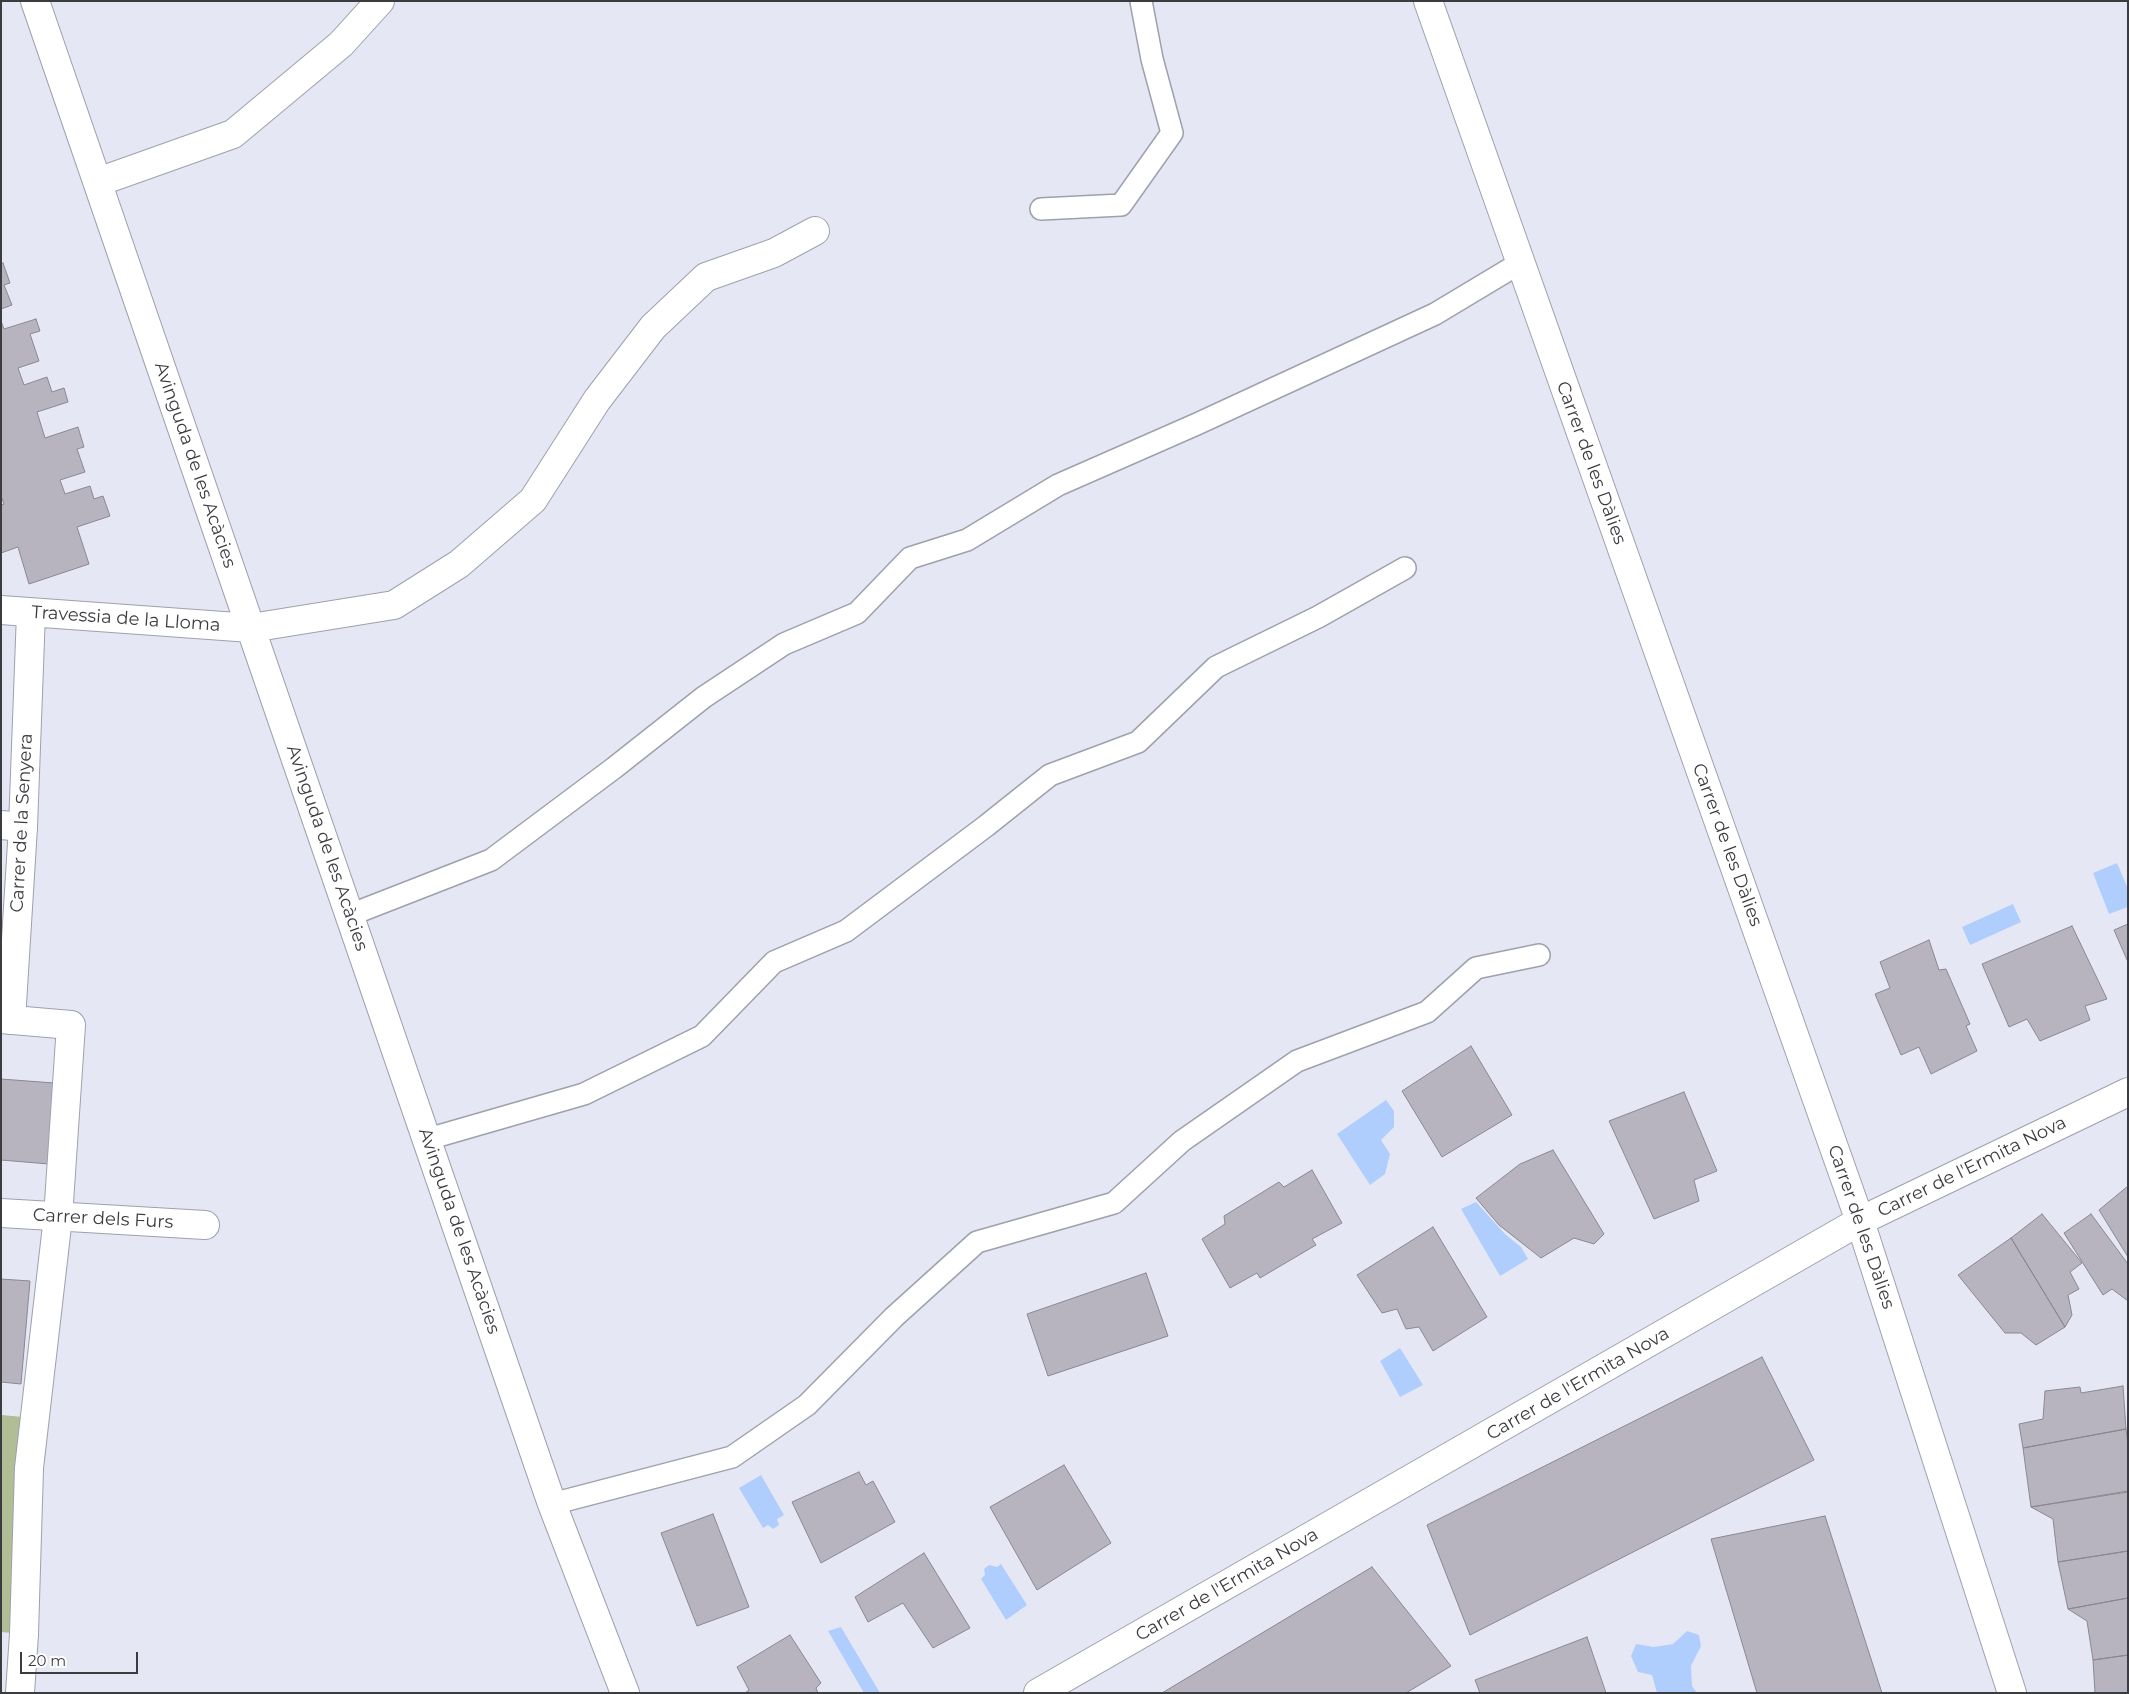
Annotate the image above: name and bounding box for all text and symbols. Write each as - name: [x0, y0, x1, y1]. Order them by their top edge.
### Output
- street label: Avinguda de les Acàcies: [150, 359, 240, 571]
- street label: Carrer de les Dàlies: [1551, 379, 1631, 547]
- street label: Travessia de la Lloma: [31, 602, 221, 636]
- street label: Carrer de la Senyera: [7, 733, 37, 913]
- street label: Avinguda de les Acàcies: [282, 742, 372, 954]
- street label: Carrer de les Dàlies: [1687, 761, 1767, 929]
- street label: Carrer de l'Ermita Nova: [1874, 1112, 2070, 1222]
- street label: Avinguda de les Acàcies: [414, 1125, 504, 1337]
- street label: Carrer de les Dàlies: [1823, 1142, 1899, 1312]
- street label: Carrer dels Furs: [32, 1205, 174, 1233]
- street label: Carrer de l'Ermita Nova: [1483, 1323, 1673, 1445]
- street label: Carrer de l'Ermita Nova: [1132, 1524, 1322, 1646]
- scale bar: [22, 1642, 140, 1674]
- text: 20 m: [28, 1651, 66, 1670]

